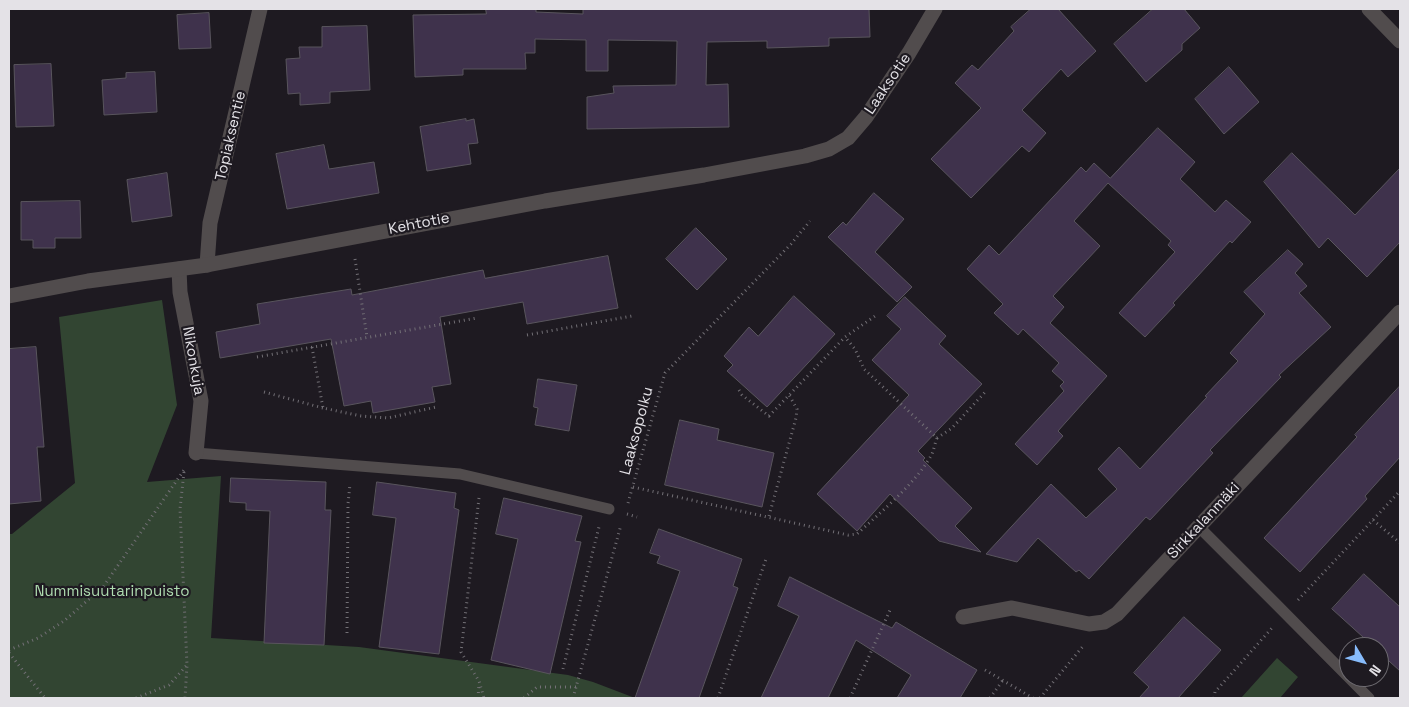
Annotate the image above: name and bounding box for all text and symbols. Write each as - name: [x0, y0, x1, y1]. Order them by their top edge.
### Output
- street label: Laaksotie: [861, 50, 915, 118]
- street label: Topiaksentie: [212, 89, 250, 183]
- street label: Kehtotie: [387, 209, 451, 239]
- street label: Nikonkuja: [178, 325, 208, 397]
- street label: Laaksopolku: [617, 385, 657, 477]
- street label: Sirkkalanmäki: [1164, 479, 1244, 563]
- park label: Nummisuutarinpuisto: [34, 583, 190, 601]
- north arrow: [1339, 637, 1389, 687]
- text: N: [1365, 661, 1385, 680]

